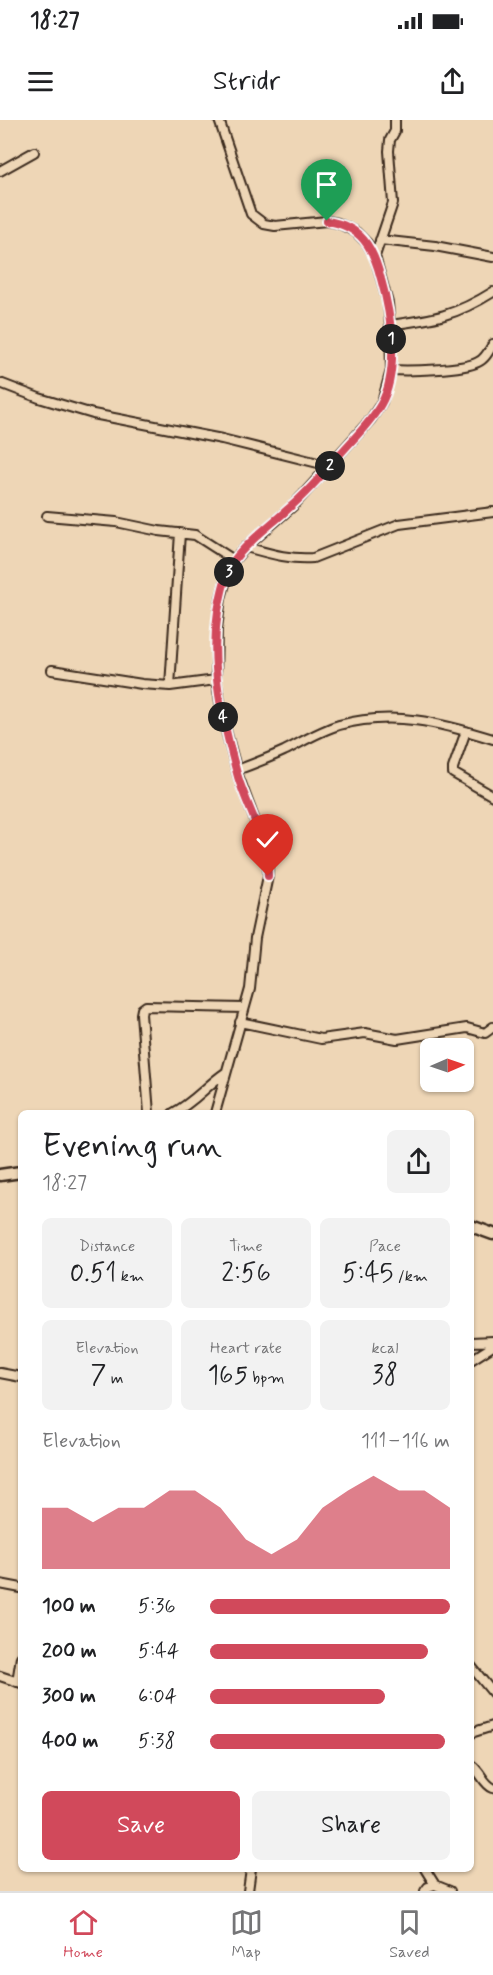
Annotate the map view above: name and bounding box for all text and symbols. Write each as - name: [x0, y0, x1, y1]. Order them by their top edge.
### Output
- text: 18:27: [30, 7, 80, 35]
- text: Stridr: [213, 64, 280, 99]
- icon: menu: [24, 65, 57, 98]
- icon: share: [436, 65, 469, 98]
- pin: [301, 159, 352, 221]
- icon: arrive: [310, 168, 343, 201]
- pin: 1: [376, 324, 406, 354]
- text: 1: [387, 328, 395, 349]
- pin: 2: [315, 451, 345, 481]
- text: 2: [326, 455, 334, 476]
- pin: 3: [214, 557, 244, 587]
- text: 3: [225, 561, 233, 582]
- pin: 4: [208, 702, 238, 732]
- text: 4: [218, 706, 228, 727]
- pin: [242, 814, 293, 876]
- icon: check: [251, 823, 284, 856]
- north arrow: [420, 1038, 474, 1092]
- map controls: [420, 1038, 474, 1092]
- text: Evening run: [42, 1125, 222, 1169]
- button: share: [387, 1130, 450, 1193]
- text: 18:27: [42, 1170, 87, 1197]
- text: Distance: [79, 1236, 135, 1257]
- text: Time: [229, 1236, 263, 1257]
- text: Pace: [369, 1236, 401, 1257]
- text: 0.51: [70, 1257, 117, 1291]
- text: 2:56: [221, 1257, 271, 1291]
- text: 5:45: [342, 1257, 393, 1291]
- text: km: [117, 1266, 144, 1287]
- text: /km: [393, 1266, 428, 1287]
- text: Elevation: [76, 1338, 139, 1359]
- text: Heart rate: [210, 1338, 282, 1359]
- text: kcal: [372, 1338, 398, 1359]
- text: 7: [91, 1359, 106, 1393]
- text: 165: [207, 1359, 248, 1393]
- text: 38: [372, 1359, 398, 1393]
- text: m: [106, 1368, 123, 1389]
- text: bpm: [248, 1368, 285, 1389]
- text: Elevation: [42, 1428, 121, 1455]
- text: 111–116 m: [361, 1428, 450, 1455]
- text: 100 m: [42, 1593, 96, 1620]
- text: 5:36: [138, 1593, 175, 1620]
- text: 200 m: [42, 1638, 97, 1665]
- text: 5:44: [138, 1638, 179, 1665]
- text: 300 m: [42, 1683, 96, 1710]
- text: 6:04: [138, 1683, 177, 1710]
- text: 400 m: [42, 1728, 98, 1755]
- text: 5:38: [138, 1728, 175, 1755]
- button: Save: [42, 1791, 240, 1860]
- button: Share: [252, 1791, 450, 1860]
- tab: Home: [63, 1906, 103, 1963]
- tab: Map: [230, 1906, 263, 1963]
- tab: Saved: [389, 1906, 430, 1963]

